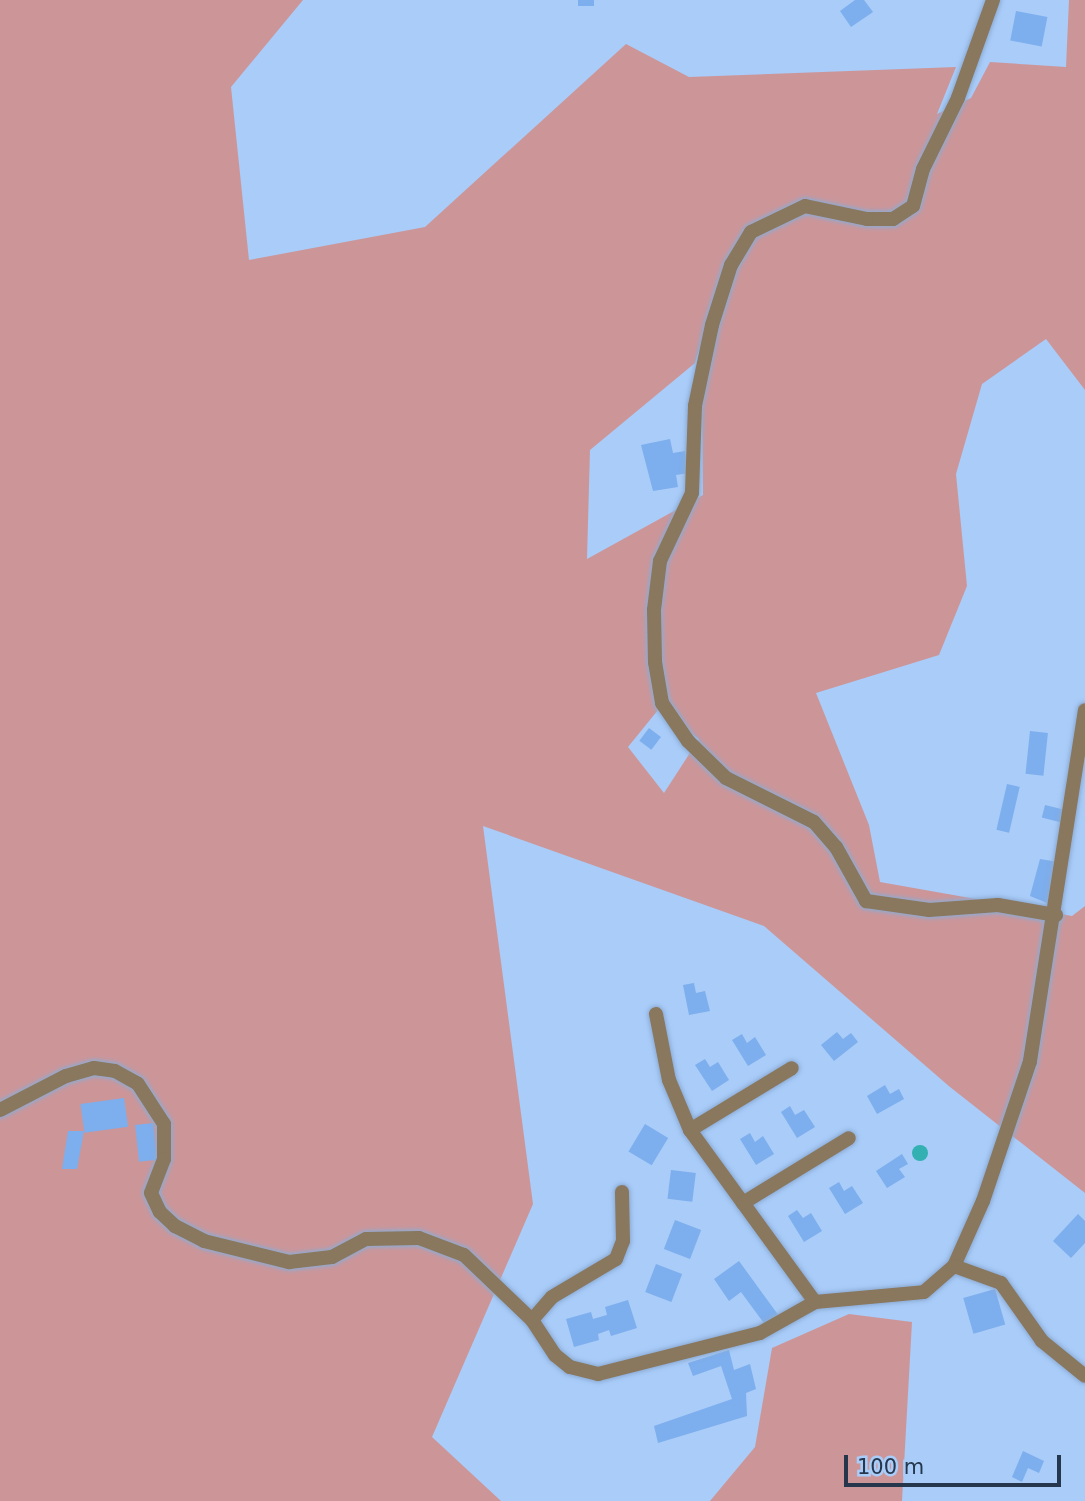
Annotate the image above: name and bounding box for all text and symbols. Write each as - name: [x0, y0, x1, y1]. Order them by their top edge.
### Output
- scale bar: [847, 1442, 1064, 1486]
- text: 100 m: [857, 1455, 924, 1479]

